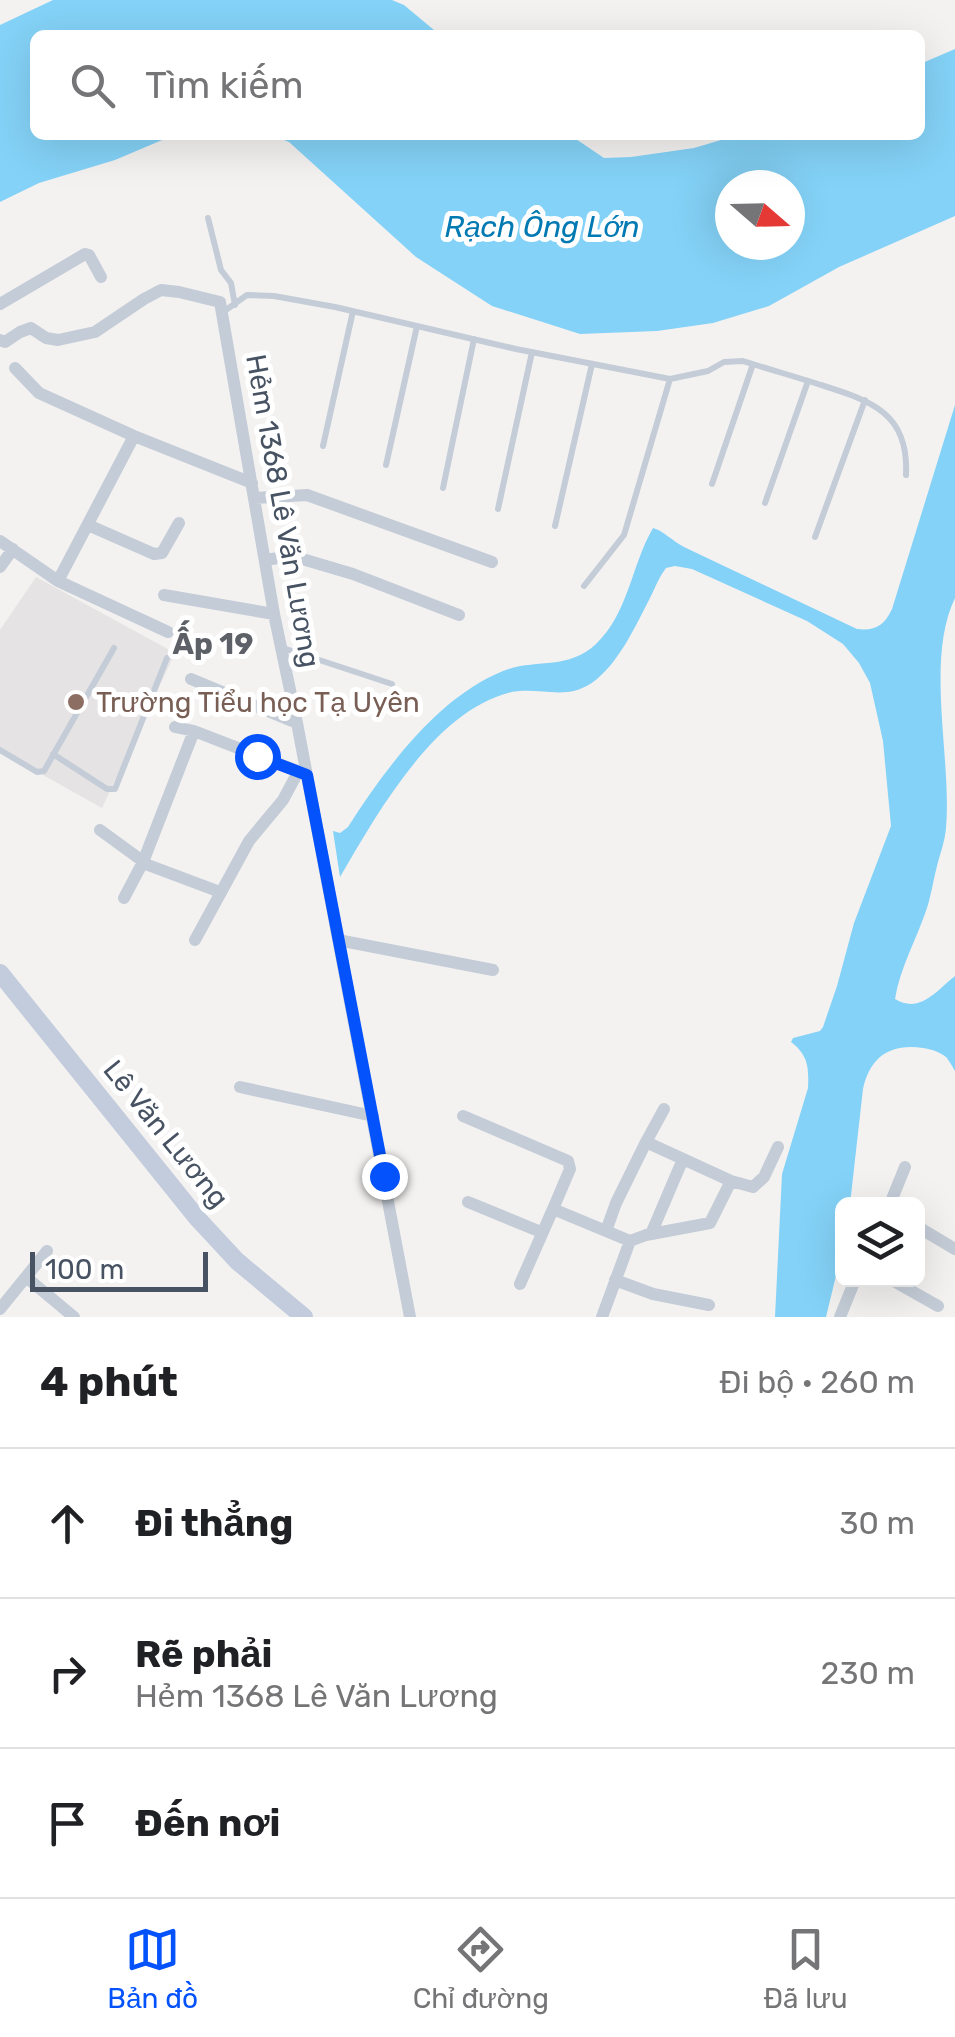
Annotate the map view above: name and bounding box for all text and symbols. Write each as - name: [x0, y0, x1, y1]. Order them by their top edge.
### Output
- search box: [30, 30, 925, 140]
- icon: search: [65, 58, 120, 113]
- text: Tìm kiếm: [145, 62, 303, 108]
- north arrow: [715, 170, 805, 260]
- water label: Rạch Ông Lớn: [444, 209, 640, 245]
- street label: Hẻm 1368 Lê Văn Lương: [239, 352, 327, 670]
- district label: Ấp 19: [173, 620, 253, 662]
- place label: Trường Tiểu học Tạ Uyên: [96, 686, 420, 719]
- marker: Trường Tiểu học Tạ Uyên: [65, 691, 87, 713]
- route start: [235, 734, 281, 780]
- street label: Lê Văn Lương: [97, 1054, 235, 1214]
- route end: [362, 1154, 408, 1200]
- map controls: [835, 1197, 925, 1287]
- button: layers: [835, 1197, 925, 1287]
- scale bar: [30, 1247, 208, 1292]
- text: 100 m: [45, 1253, 124, 1286]
- text: 4 phút: [40, 1357, 178, 1407]
- text: Đi bộ · 260 m: [719, 1363, 915, 1401]
- icon: ahead: [40, 1496, 95, 1551]
- text: Đi thẳng: [135, 1500, 293, 1546]
- text: 30 m: [839, 1504, 915, 1542]
- text: Rẽ phải: [135, 1631, 272, 1677]
- icon: right: [40, 1646, 95, 1701]
- text: 230 m: [820, 1654, 915, 1692]
- text: Hẻm 1368 Lê Văn Lương: [135, 1677, 498, 1715]
- icon: arrive: [40, 1796, 95, 1851]
- text: Đến nơi: [135, 1800, 280, 1846]
- tab: Bản đồ: [107, 1922, 198, 2015]
- tab: Chỉ đường: [413, 1922, 549, 2015]
- tab: Đã lưu: [763, 1922, 848, 2015]

